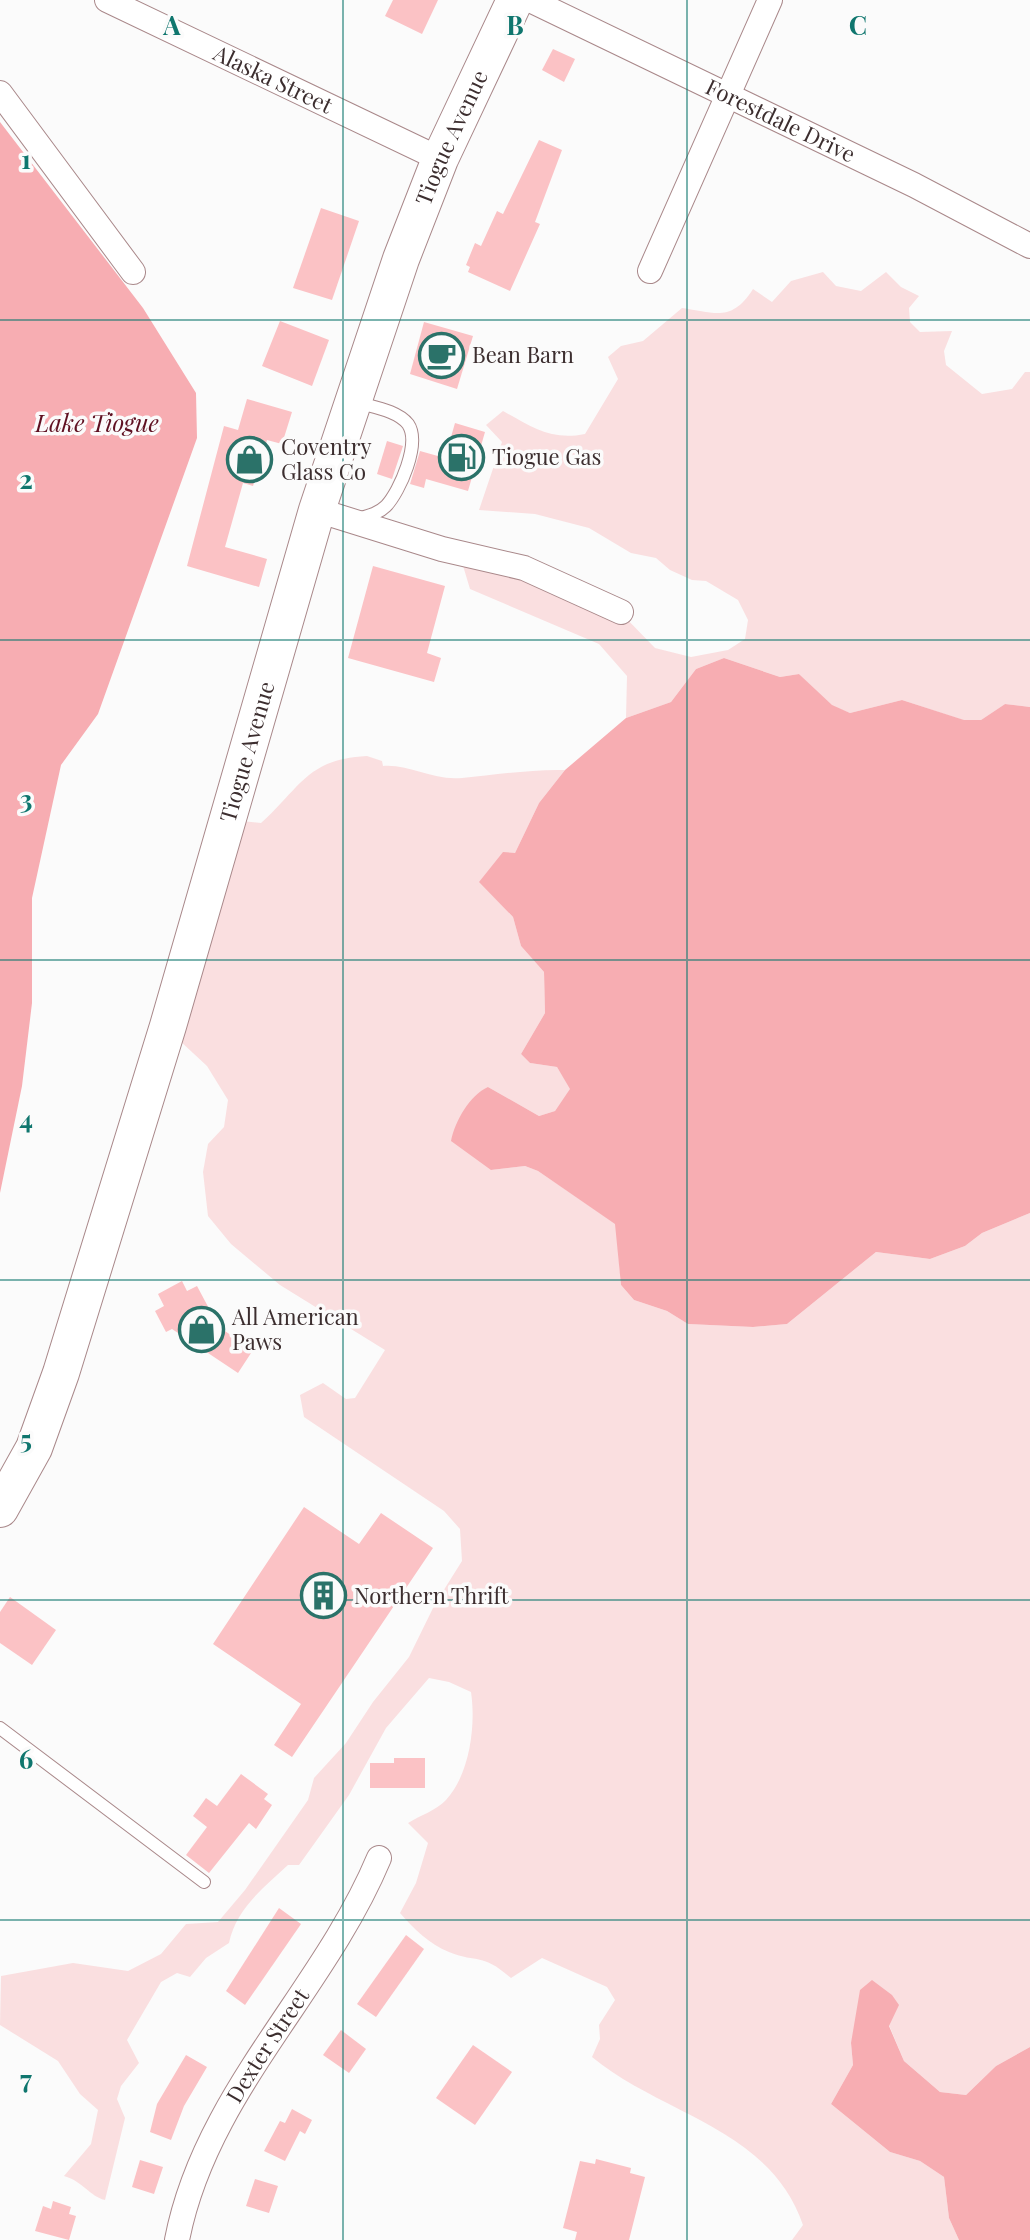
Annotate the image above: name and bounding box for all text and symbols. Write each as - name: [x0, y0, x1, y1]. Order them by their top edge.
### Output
- text: A: [162, 7, 181, 42]
- text: B: [506, 7, 524, 42]
- text: C: [849, 7, 867, 42]
- street label: Alaska Street: [208, 37, 339, 120]
- street label: Tiogue Avenue: [408, 65, 494, 209]
- street label: Forestdale Drive: [701, 71, 861, 169]
- text: 1: [21, 141, 31, 176]
- cafe icon: Bean Barn: [417, 331, 465, 379]
- place label: Bean Barn: [472, 339, 574, 369]
- water label: Lake Tiogue: [34, 406, 159, 438]
- place label: Coventry Glass Co: [281, 431, 372, 486]
- fuel station icon: Tiogue Gas: [437, 433, 485, 481]
- shop icon: Coventry Glass Co: [226, 436, 274, 484]
- place label: Tiogue Gas: [492, 441, 601, 471]
- text: 2: [19, 461, 33, 496]
- street label: Tiogue Avenue: [212, 678, 281, 825]
- text: 3: [20, 781, 32, 816]
- text: 4: [19, 1101, 33, 1136]
- place label: All American Paws: [231, 1301, 359, 1356]
- shop icon: All American Paws: [177, 1306, 225, 1354]
- text: 5: [20, 1421, 32, 1456]
- building icon: Northern Thrift: [299, 1572, 347, 1620]
- place label: Northern Thrift: [354, 1580, 510, 1610]
- text: 6: [19, 1741, 33, 1776]
- street label: Dexter Street: [218, 1981, 316, 2108]
- text: 7: [20, 2061, 32, 2096]

